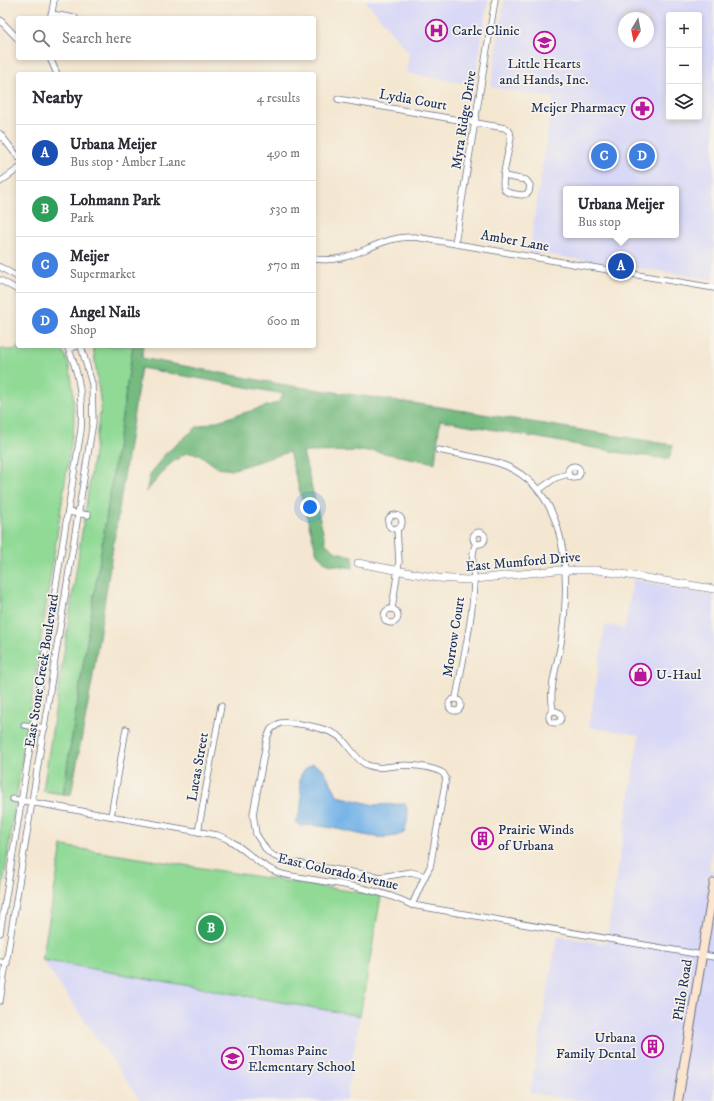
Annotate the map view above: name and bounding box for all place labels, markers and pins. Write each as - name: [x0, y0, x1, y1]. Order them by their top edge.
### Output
- hospital icon: Carle Clinic: [424, 18, 450, 44]
- place label: Carle Clinic: [452, 22, 519, 40]
- school or university icon: Little Hearts and Hands, Inc.: [531, 29, 557, 55]
- place label: Little Hearts and Hands, Inc.: [499, 55, 589, 89]
- pharmacy icon: Meijer Pharmacy: [629, 95, 655, 121]
- place label: Meijer Pharmacy: [531, 99, 626, 117]
- pin: C: [591, 141, 617, 171]
- pin: D: [629, 141, 655, 171]
- pin: A: [608, 251, 634, 281]
- shop icon: U-Haul: [627, 662, 653, 688]
- place label: U-Haul: [656, 666, 702, 684]
- place label: Prairie Winds of Urbana: [498, 821, 574, 855]
- building icon: Prairie Winds of Urbana: [469, 825, 495, 851]
- pin: B: [198, 913, 224, 943]
- place label: Urbana Family Dental: [556, 1029, 637, 1063]
- building icon: Urbana Family Dental: [639, 1033, 665, 1059]
- place label: Thomas Paine Elementary School: [248, 1042, 356, 1076]
- school or university icon: Thomas Paine Elementary School: [219, 1046, 245, 1072]

